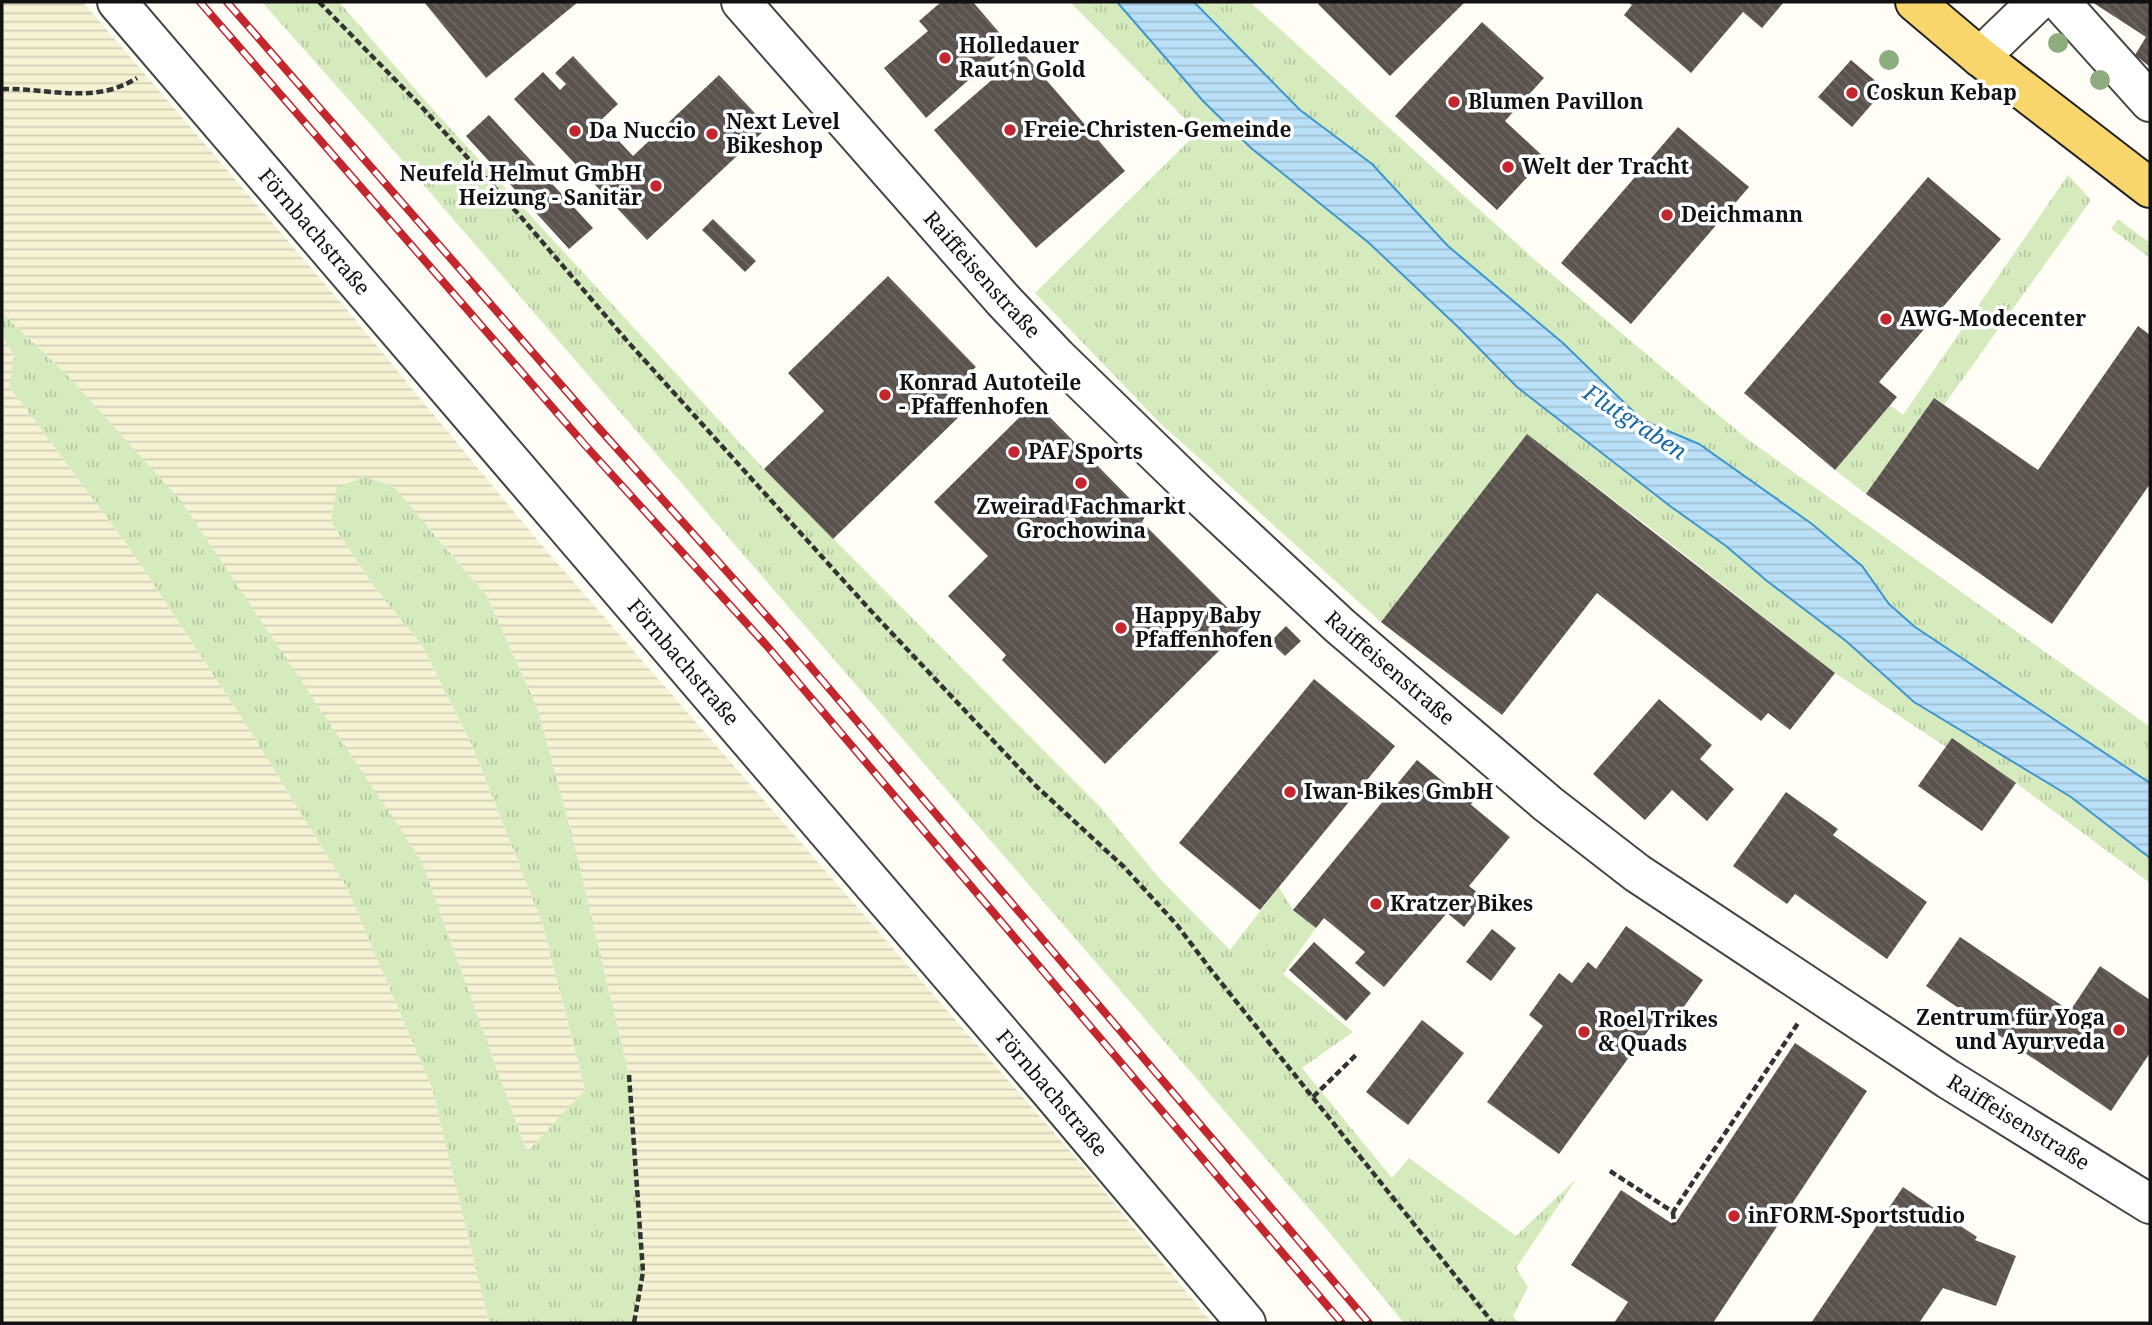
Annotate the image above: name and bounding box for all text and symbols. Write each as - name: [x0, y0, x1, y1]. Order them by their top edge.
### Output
- place label: Holledauer Raut´n Gold: [959, 31, 1086, 83]
- marker: Holledauer Raut´n Gold: [937, 50, 953, 66]
- place label: Coskun Kebap: [1866, 78, 2017, 106]
- marker: Coskun Kebap: [1844, 85, 1860, 101]
- place label: Blumen Pavillon: [1468, 87, 1644, 115]
- marker: Blumen Pavillon: [1446, 94, 1462, 110]
- place label: Next Level Bikeshop: [726, 107, 841, 159]
- place label: Freie-Christen-Gemeinde: [1024, 115, 1291, 143]
- place label: Da Nuccio: [589, 116, 696, 144]
- marker: Freie-Christen-Gemeinde: [1002, 122, 1018, 138]
- marker: Da Nuccio: [567, 123, 583, 139]
- marker: Next Level Bikeshop: [704, 126, 720, 142]
- place label: Welt der Tracht: [1522, 152, 1690, 180]
- place label: Neufeld Helmut GmbH Heizung - Sanitär: [399, 159, 642, 211]
- marker: Welt der Tracht: [1500, 159, 1516, 175]
- street label: Förnbachstraße: [253, 162, 377, 301]
- marker: Neufeld Helmut GmbH Heizung - Sanitär: [648, 178, 664, 194]
- place label: Deichmann: [1681, 200, 1803, 228]
- street label: Raiffeisenstraße: [918, 204, 1047, 344]
- marker: Deichmann: [1659, 207, 1675, 223]
- place label: AWG-Modecenter: [1900, 304, 2086, 332]
- marker: AWG-Modecenter: [1878, 311, 1894, 327]
- place label: Konrad Autoteile - Pfaffenhofen: [899, 368, 1081, 420]
- water label: Flutgraben: [1577, 375, 1694, 467]
- marker: Konrad Autoteile - Pfaffenhofen: [877, 387, 893, 403]
- place label: PAF Sports: [1028, 437, 1143, 465]
- marker: PAF Sports: [1006, 444, 1022, 460]
- marker: Zweirad Fachmarkt Grochowina: [1073, 475, 1089, 491]
- place label: Zweirad Fachmarkt Grochowina: [976, 492, 1186, 544]
- street label: Förnbachstraße: [622, 593, 746, 731]
- place label: Happy Baby Pfaffenhofen: [1135, 601, 1273, 653]
- street label: Raiffeisenstraße: [1319, 604, 1461, 731]
- marker: Happy Baby Pfaffenhofen: [1113, 620, 1129, 636]
- place label: Iwan-Bikes GmbH: [1304, 777, 1493, 805]
- marker: Iwan-Bikes GmbH: [1282, 784, 1298, 800]
- place label: Kratzer Bikes: [1390, 889, 1533, 917]
- marker: Kratzer Bikes: [1368, 896, 1384, 912]
- place label: Zentrum für Yoga und Ayurveda: [1916, 1003, 2105, 1055]
- place label: Roel Trikes & Quads: [1598, 1005, 1718, 1057]
- marker: Zentrum für Yoga und Ayurveda: [2111, 1022, 2127, 1038]
- street label: Förnbachstraße: [991, 1023, 1115, 1162]
- marker: Roel Trikes & Quads: [1576, 1024, 1592, 1040]
- street label: Raiffeisenstraße: [1942, 1067, 2095, 1176]
- place label: inFORM-Sportstudio: [1748, 1201, 1965, 1229]
- marker: inFORM-Sportstudio: [1726, 1208, 1742, 1224]

